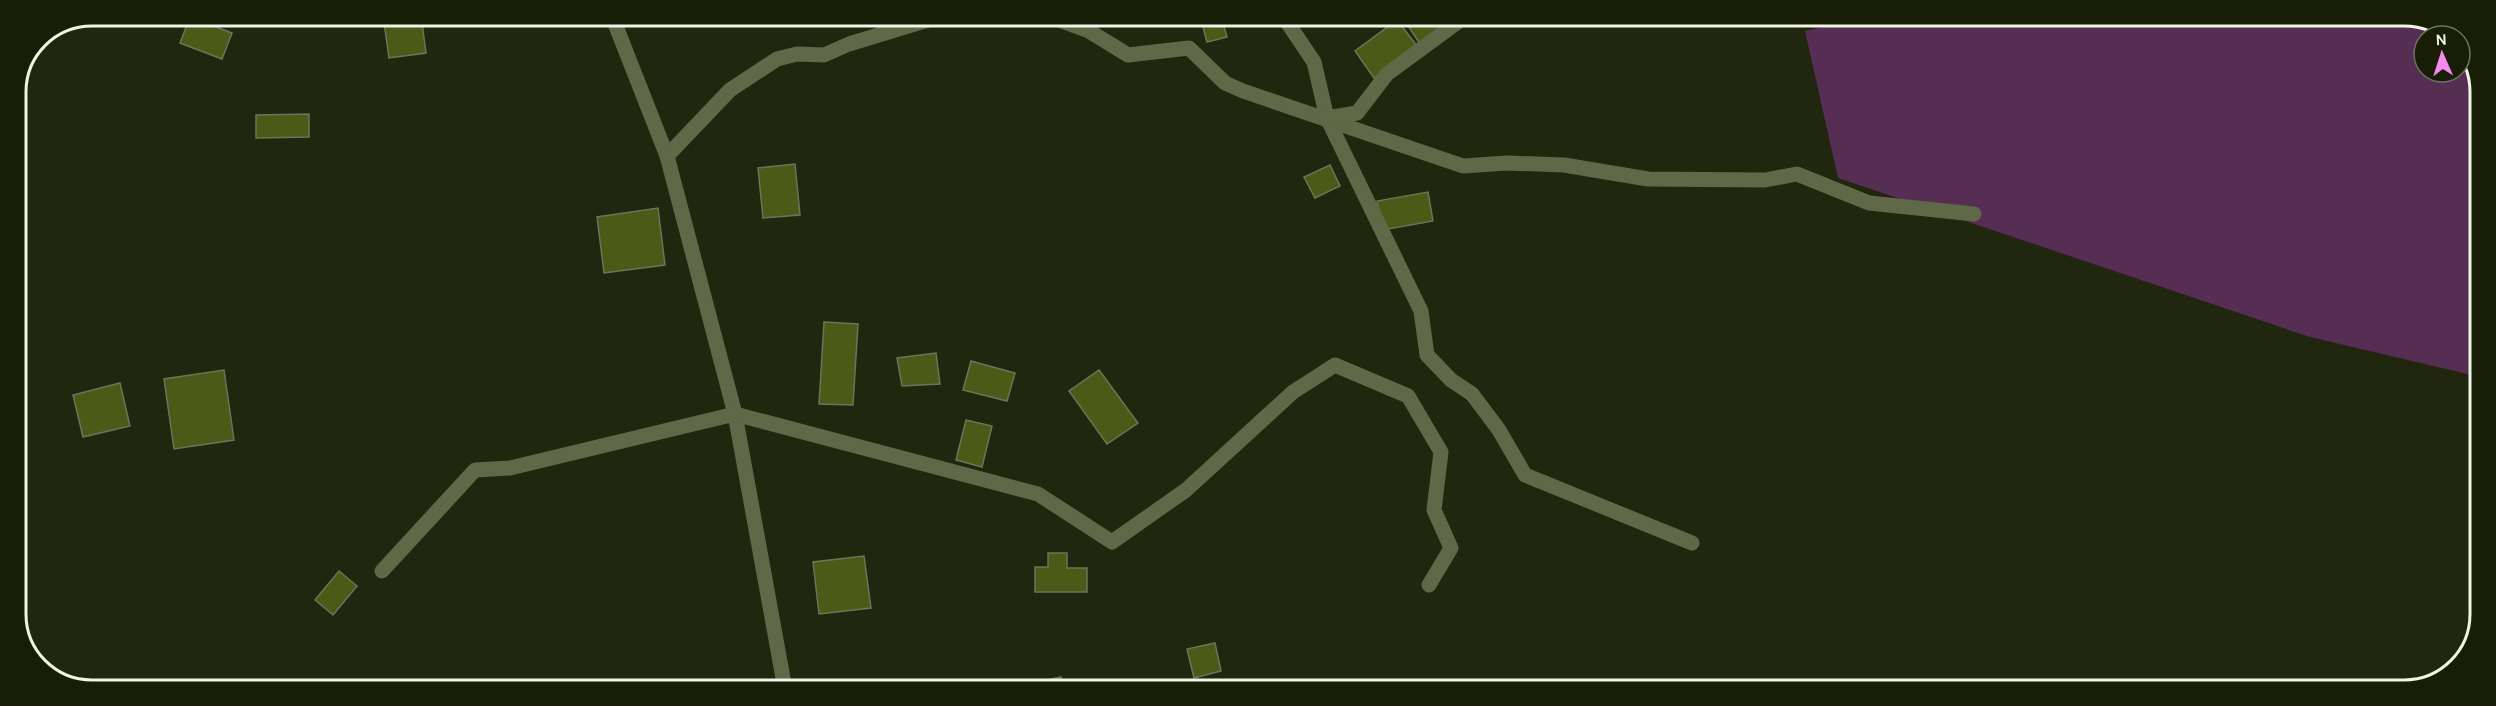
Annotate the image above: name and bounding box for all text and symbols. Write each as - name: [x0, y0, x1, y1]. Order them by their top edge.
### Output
- north arrow: [2412, 24, 2472, 84]
- text: N: [2435, 30, 2447, 49]

